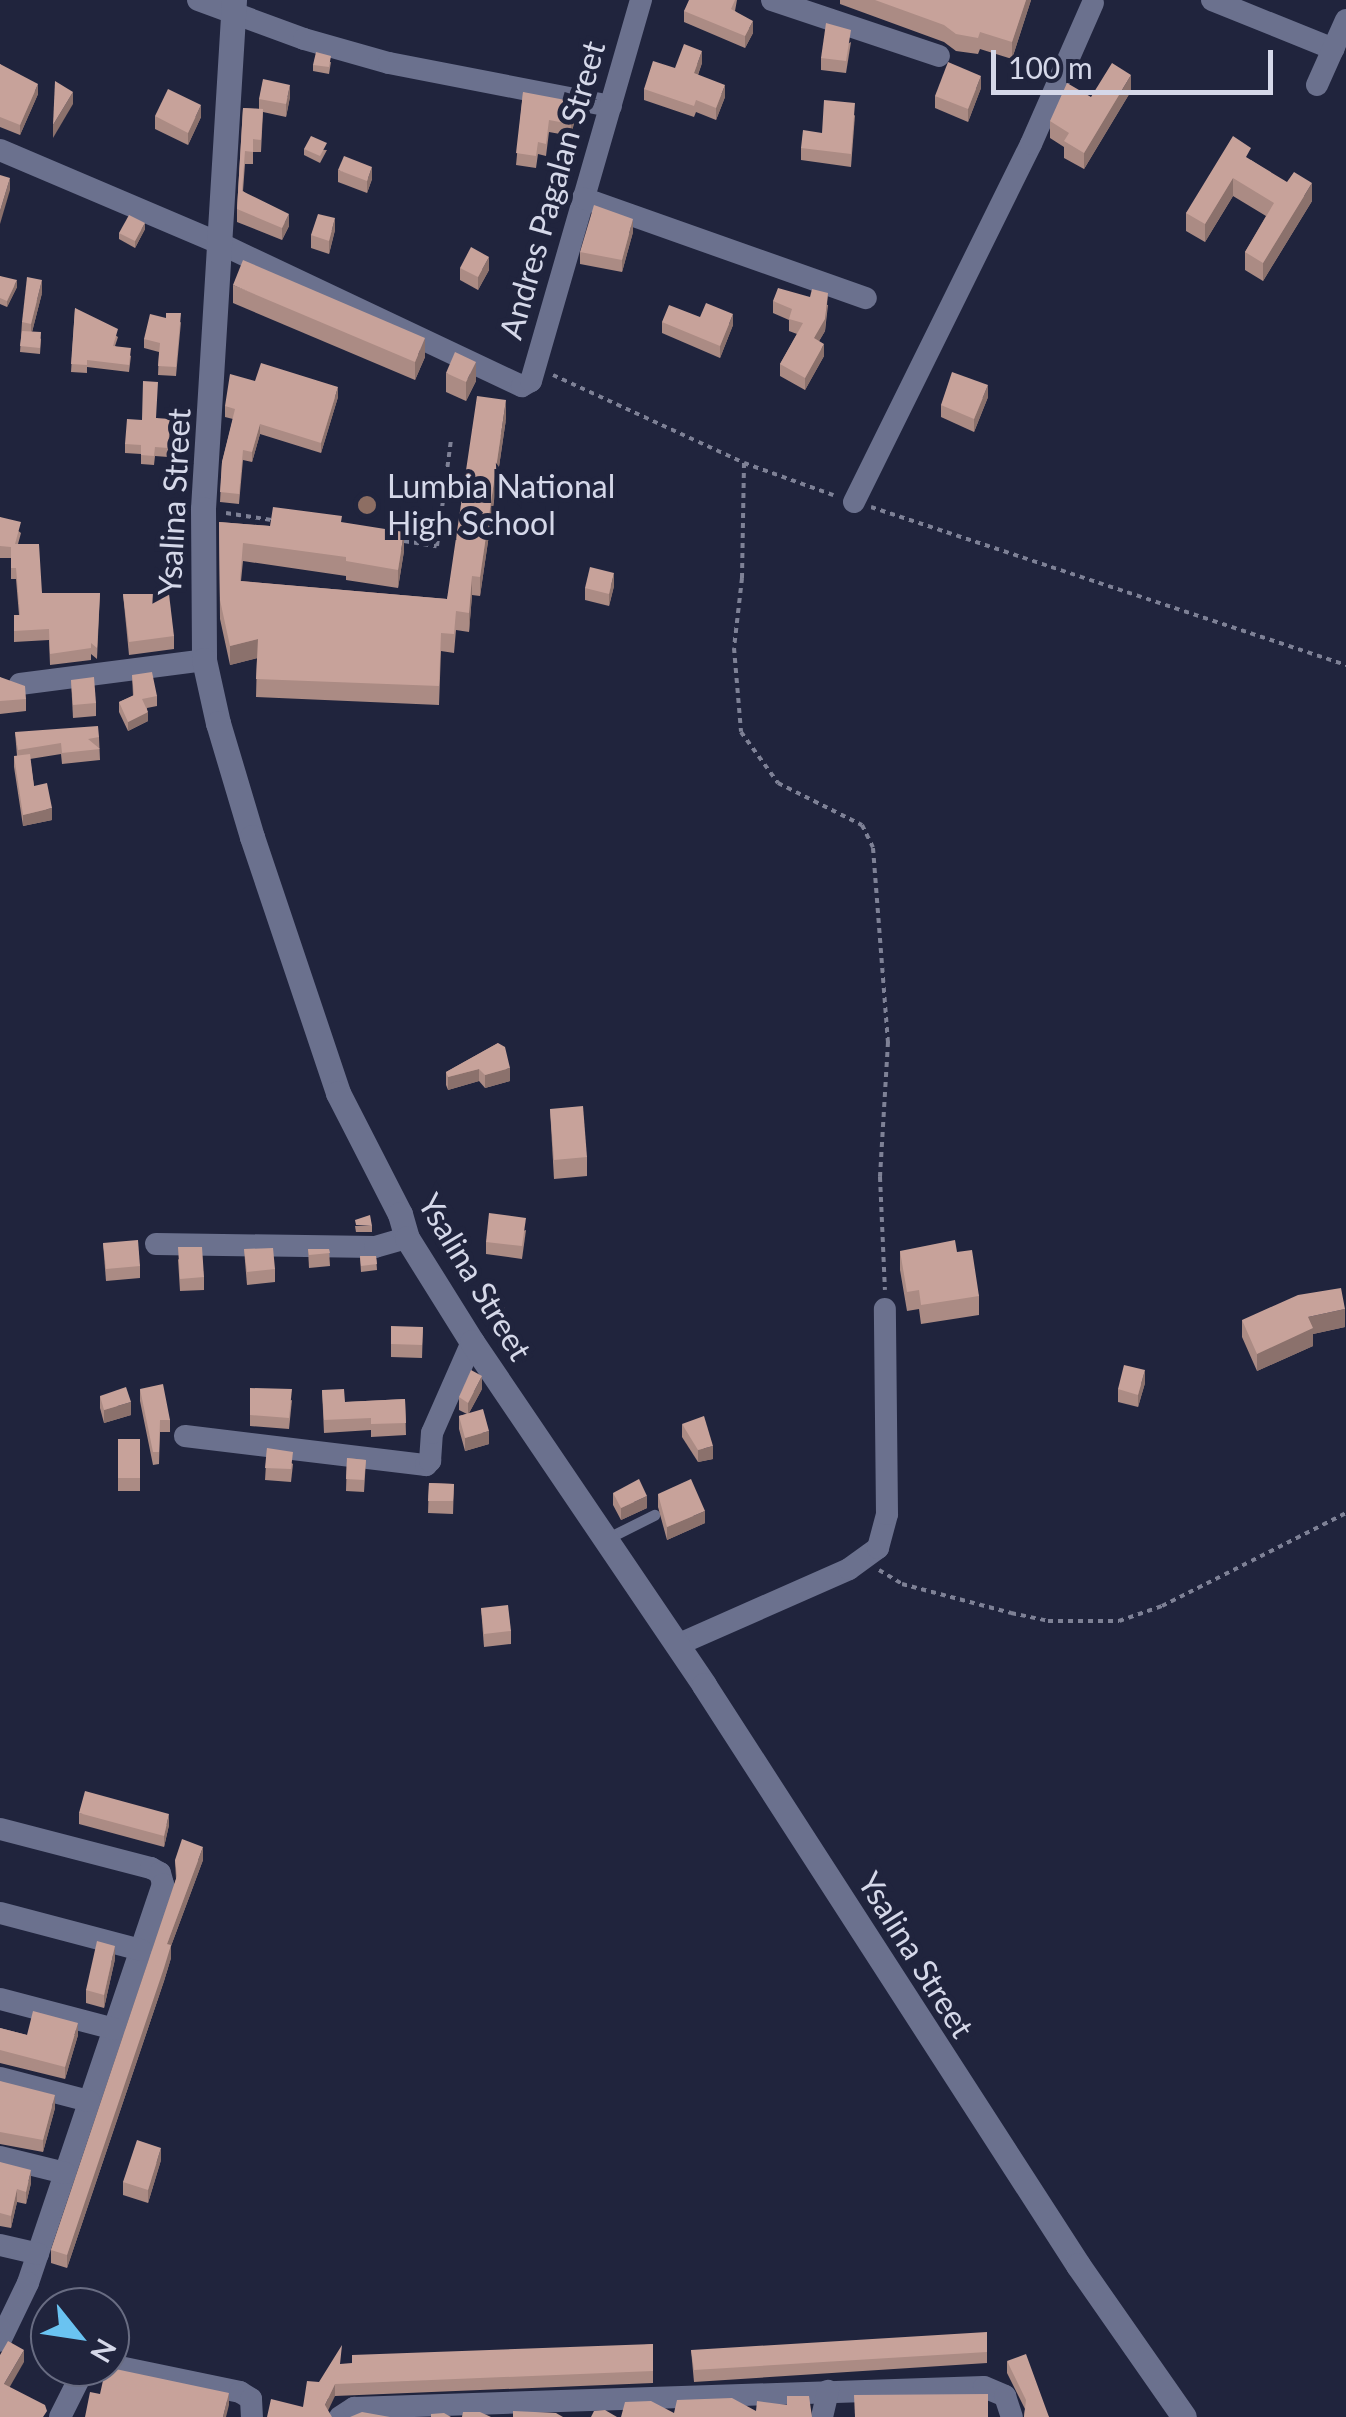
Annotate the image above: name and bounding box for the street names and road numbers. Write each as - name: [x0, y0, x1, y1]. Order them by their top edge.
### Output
- street label: Andres Pagalan Street: [491, 37, 613, 343]
- street label: Ysalina Street: [150, 407, 198, 597]
- street label: Ysalina Street: [410, 1187, 540, 1367]
- street label: Ysalina Street: [850, 1865, 982, 2045]

